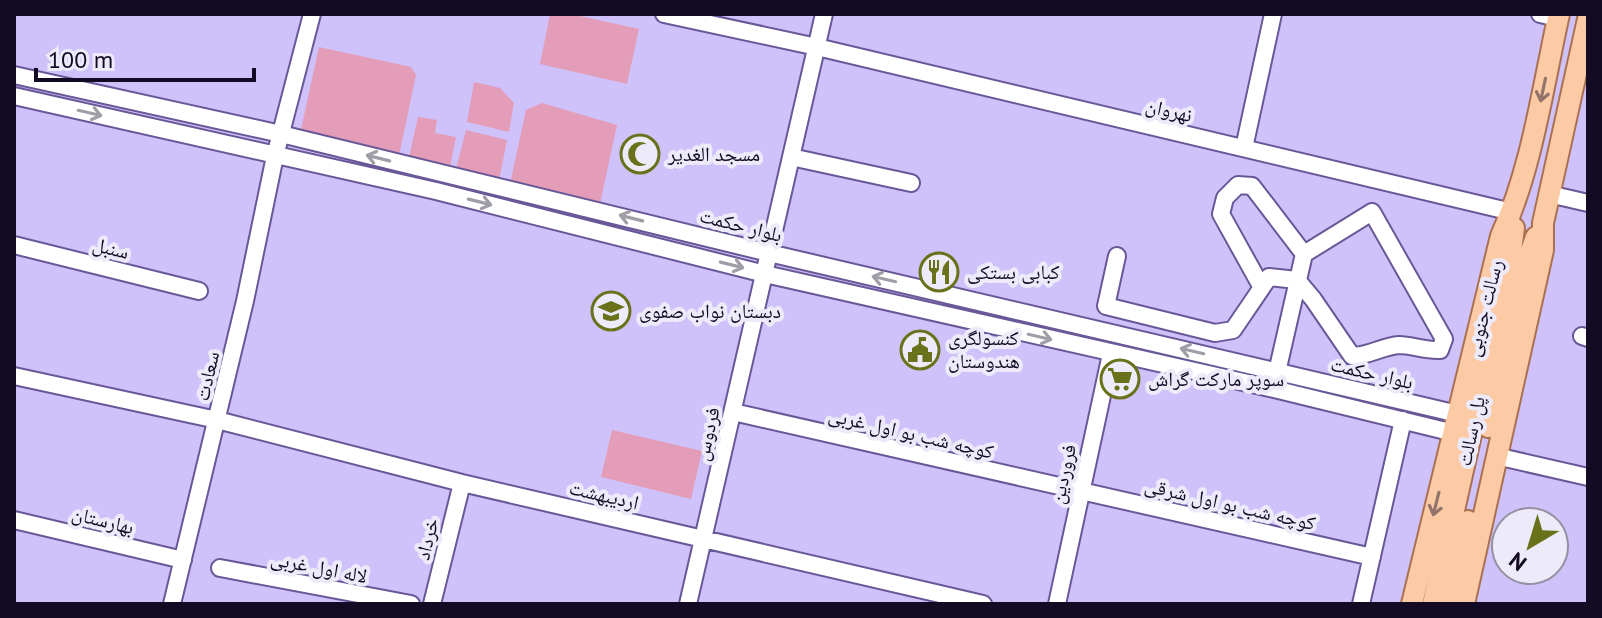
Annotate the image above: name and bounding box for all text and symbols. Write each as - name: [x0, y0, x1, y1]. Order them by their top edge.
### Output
- scale bar: [36, 32, 254, 82]
- text: 100 m: [48, 44, 113, 75]
- one-way arrow: [1534, 77, 1549, 103]
- street label: نهروان: [1143, 92, 1195, 128]
- one-way arrow: [77, 106, 102, 121]
- mosque icon: مسجد الغدیر: [619, 133, 661, 175]
- place label: مسجد الغدیر: [667, 141, 760, 167]
- one-way arrow: [366, 149, 392, 164]
- one-way arrow: [467, 195, 492, 210]
- street label: بلوار حکمت: [697, 202, 785, 248]
- one-way arrow: [619, 210, 645, 225]
- street label: سنبل: [90, 231, 132, 265]
- restaurant icon: کبابی بستکی: [918, 251, 960, 293]
- street label: رسالت جنوبی: [1459, 257, 1509, 359]
- one-way arrow: [719, 259, 745, 274]
- place label: کبابی بستکی: [967, 259, 1060, 285]
- one-way arrow: [872, 271, 897, 286]
- school or university icon: دبستان نواب صفوی: [590, 290, 632, 332]
- place label: دبستان نواب صفوی: [639, 298, 781, 324]
- place label: کنسولگری هندوستان: [948, 325, 1020, 374]
- public building icon: کنسولگری هندوستان: [899, 329, 941, 371]
- one-way arrow: [1026, 330, 1052, 345]
- one-way arrow: [1179, 343, 1205, 358]
- street label: سعادت: [189, 349, 225, 403]
- street label: بلوار حکمت: [1328, 351, 1416, 395]
- supermarket icon: سوپر مارکت گراش: [1099, 358, 1141, 400]
- place label: سوپر مارکت گراش: [1148, 366, 1284, 392]
- street label: پل رسالت: [1451, 394, 1491, 468]
- street label: کوچه شب بو اول غربی: [826, 401, 996, 465]
- street label: فردوس: [688, 405, 726, 463]
- street label: فروردین: [1044, 442, 1082, 506]
- street label: کوچه شب بو اول شرقی: [1142, 472, 1318, 536]
- street label: اردیبهشت: [567, 474, 641, 516]
- one-way arrow: [1428, 491, 1443, 517]
- street label: بهارستان: [69, 500, 137, 540]
- north arrow: [1490, 506, 1570, 586]
- street label: خرداد: [409, 515, 445, 563]
- street label: لاله اول غربی: [269, 545, 369, 589]
- text: N: [1503, 546, 1532, 577]

